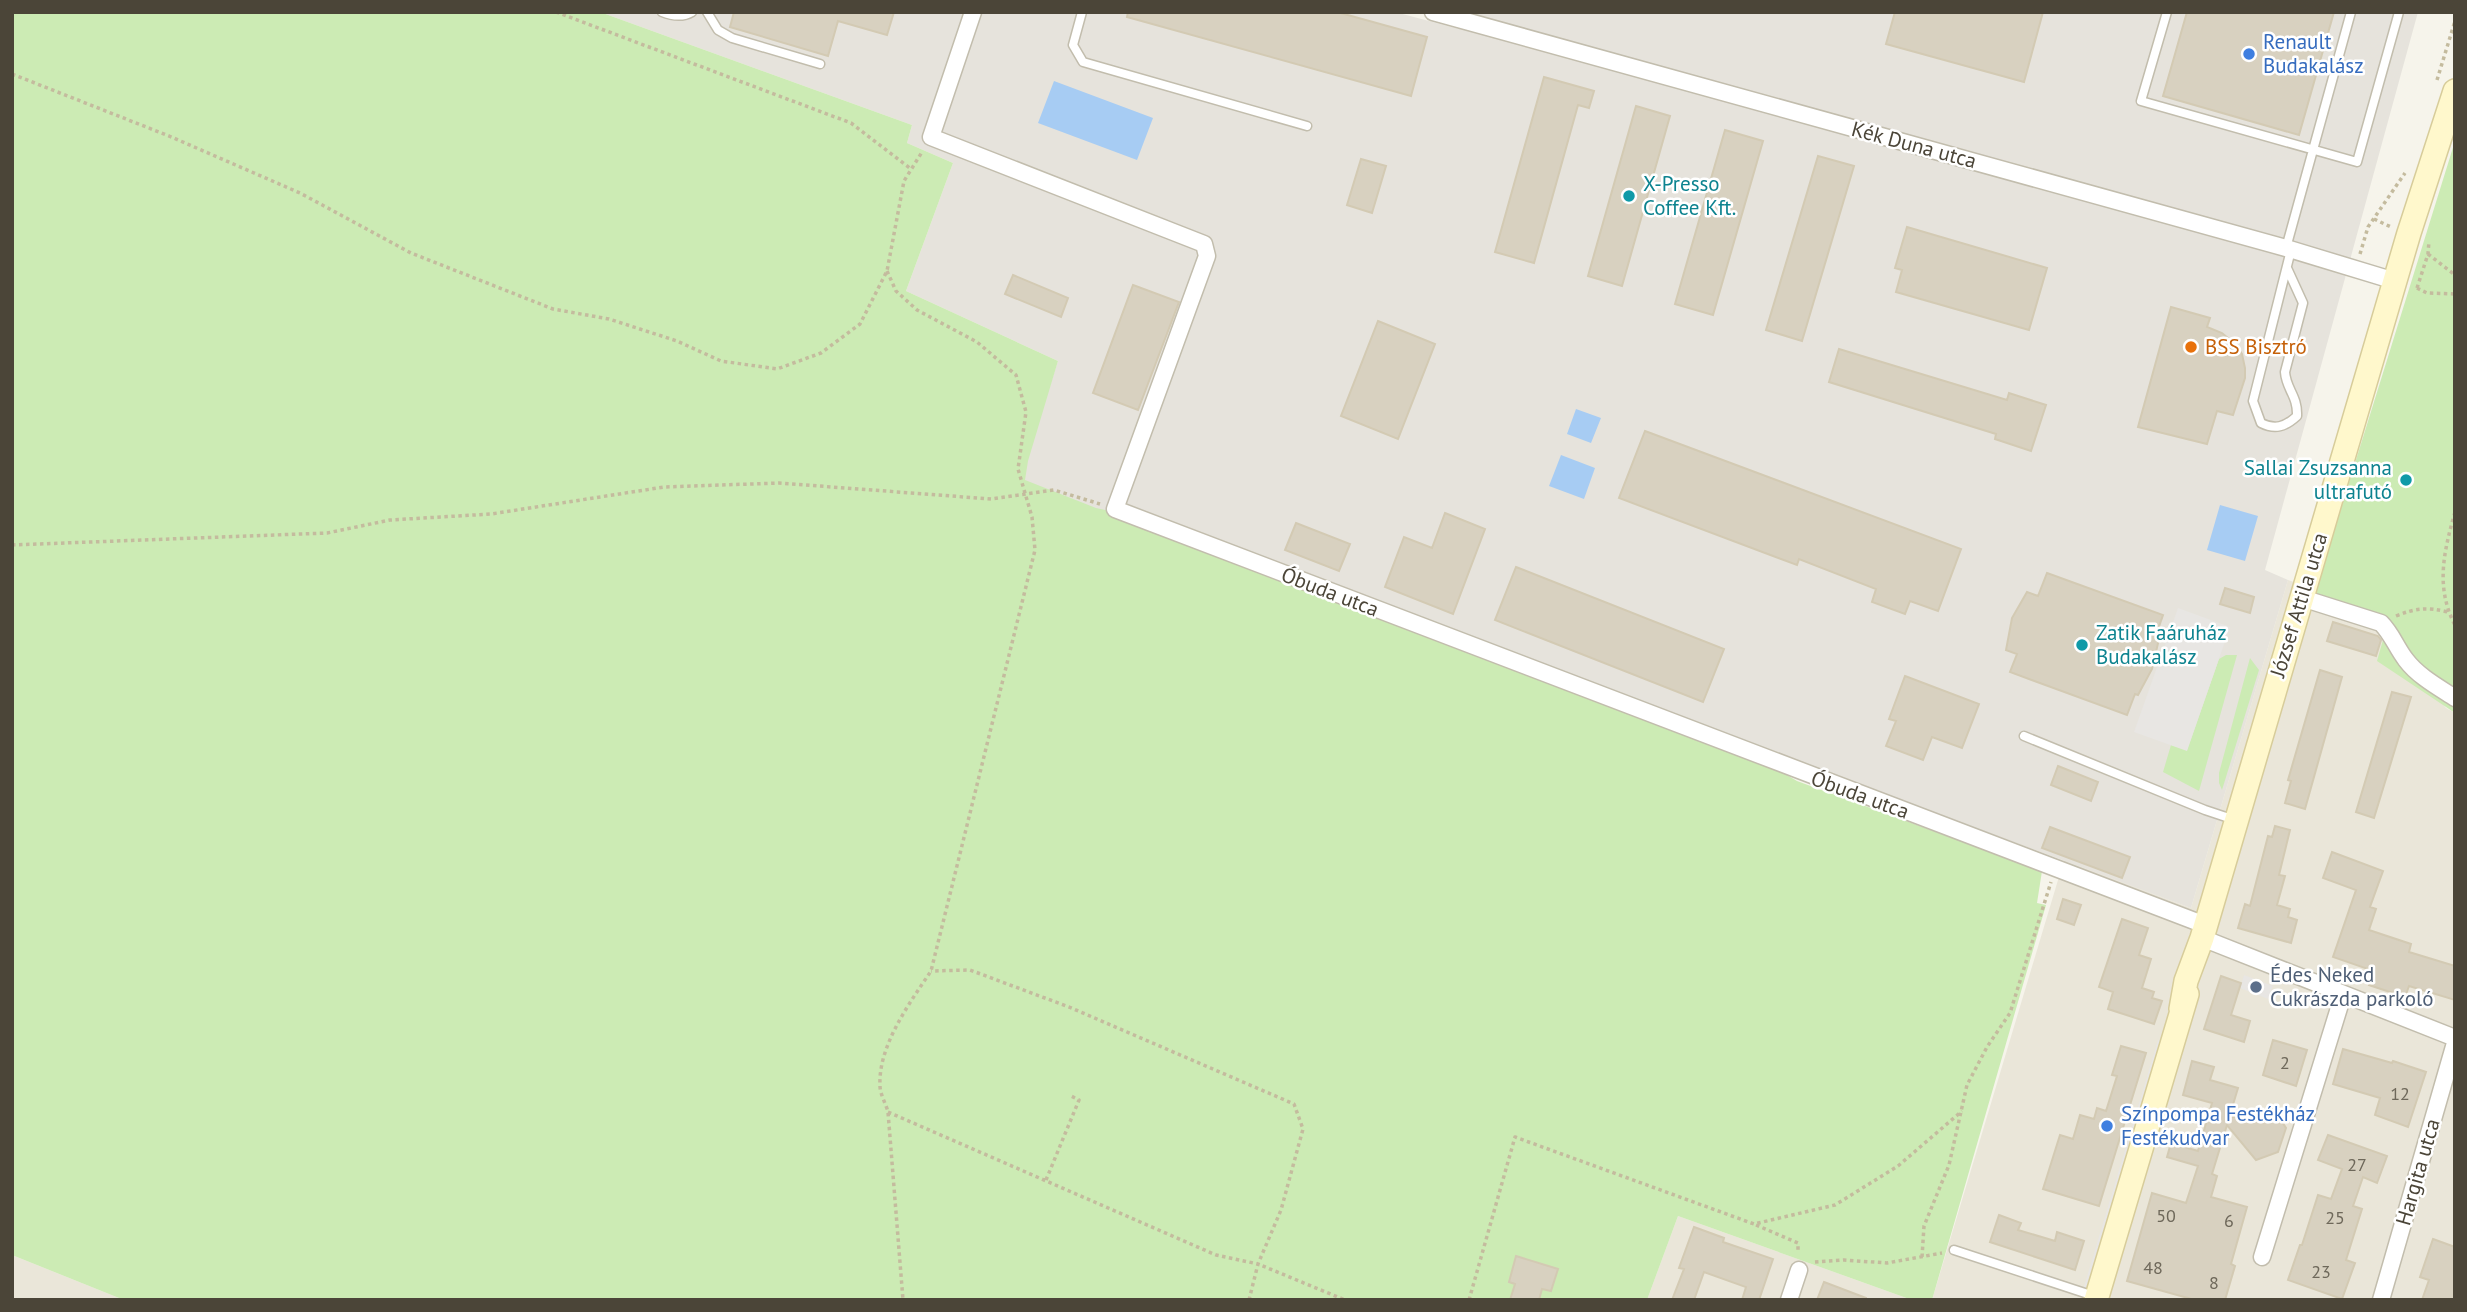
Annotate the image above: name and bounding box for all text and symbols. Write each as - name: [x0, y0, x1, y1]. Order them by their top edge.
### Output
- place label: Renault Budakalász: [2263, 28, 2364, 79]
- marker: Renault Budakalász: [2241, 46, 2257, 62]
- street label: Kék Duna utca: [1849, 115, 1980, 174]
- place label: X-Presso Coffee Kft.: [1643, 170, 1736, 221]
- marker: X-Presso Coffee Kft.: [1621, 188, 1637, 204]
- place label: BSS Bisztró: [2205, 333, 2307, 360]
- marker: BSS Bisztró: [2183, 339, 2199, 355]
- place label: Sallai Zsuzsanna ultrafutó: [2244, 454, 2392, 505]
- marker: Sallai Zsuzsanna ultrafutó: [2398, 472, 2414, 488]
- street label: József Attila utca: [2263, 529, 2333, 681]
- street label: Óbuda utca: [1278, 561, 1383, 622]
- place label: Zatik Faáruház Budakalász: [2096, 619, 2227, 670]
- marker: Zatik Faáruház Budakalász: [2074, 637, 2090, 653]
- street label: Óbuda utca: [1807, 764, 1913, 825]
- place label: Édes Neked Cukrászda parkoló: [2270, 961, 2433, 1012]
- marker: Édes Neked Cukrászda parkoló: [2248, 979, 2264, 995]
- house number: 2: [2280, 1051, 2290, 1074]
- house number: 12: [2390, 1082, 2410, 1105]
- place label: Színpompa Festékház Festékudvar: [2121, 1100, 2315, 1151]
- street label: Hargita utca: [2389, 1115, 2446, 1228]
- marker: Színpompa Festékház Festékudvar: [2099, 1118, 2115, 1134]
- house number: 27: [2347, 1153, 2367, 1176]
- house number: 50: [2156, 1204, 2176, 1227]
- house number: 25: [2325, 1206, 2345, 1229]
- house number: 6: [2224, 1209, 2234, 1232]
- house number: 48: [2143, 1256, 2163, 1279]
- house number: 23: [2311, 1260, 2331, 1283]
- house number: 8: [2209, 1271, 2219, 1294]

